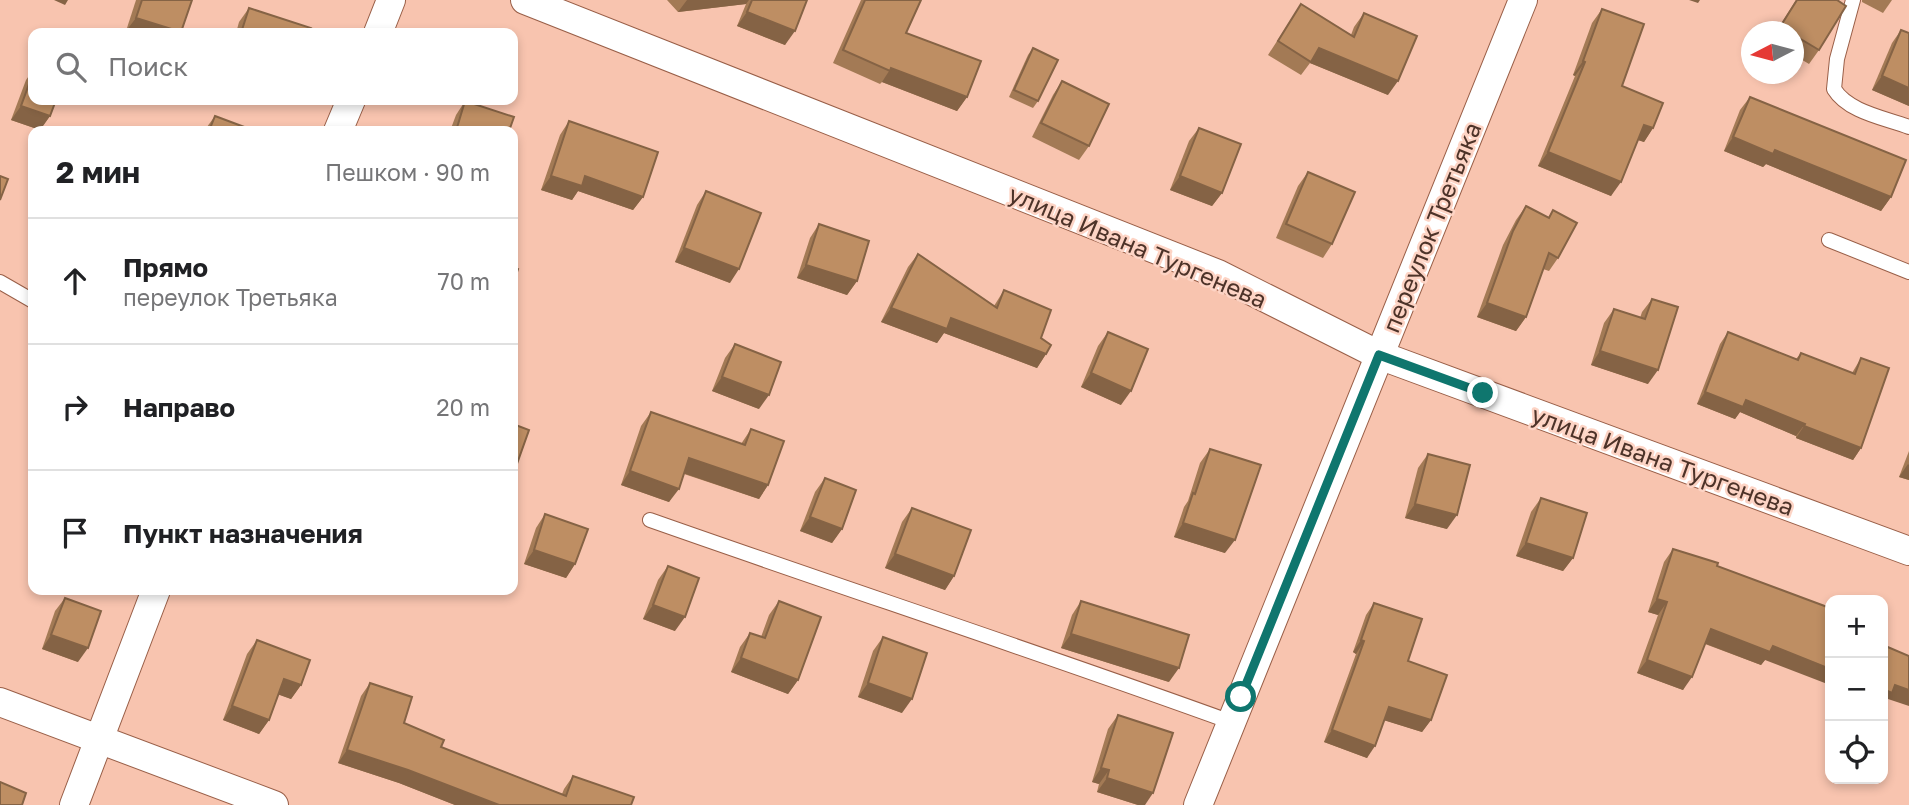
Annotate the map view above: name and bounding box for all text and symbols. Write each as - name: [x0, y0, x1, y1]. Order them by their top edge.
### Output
- north arrow: [1741, 21, 1804, 84]
- search box: [28, 28, 518, 105]
- icon: search: [52, 48, 90, 86]
- text: Поиск: [108, 51, 188, 82]
- street label: переулок Третьяка: [1376, 118, 1486, 336]
- text: 2 мин: [56, 154, 140, 190]
- text: Пешком · 90 m: [325, 158, 490, 186]
- street label: улица Ивана Тургенева: [1005, 178, 1271, 314]
- text: Прямо: [123, 252, 208, 283]
- icon: ahead: [56, 262, 94, 300]
- text: 70 m: [437, 267, 490, 295]
- text: переулок Третьяка: [123, 283, 338, 311]
- route end: [1467, 377, 1498, 408]
- icon: right: [56, 388, 94, 426]
- text: Направо: [123, 392, 235, 423]
- text: 20 m: [436, 393, 490, 421]
- street label: улица Ивана Тургенева: [1528, 399, 1798, 521]
- icon: arrive: [56, 514, 94, 552]
- text: Пункт назначения: [123, 518, 363, 549]
- map controls: [1825, 595, 1888, 784]
- button: +: [1825, 595, 1888, 658]
- button: −: [1825, 658, 1888, 721]
- route start: [1225, 681, 1256, 712]
- button: locate: [1825, 721, 1888, 784]

